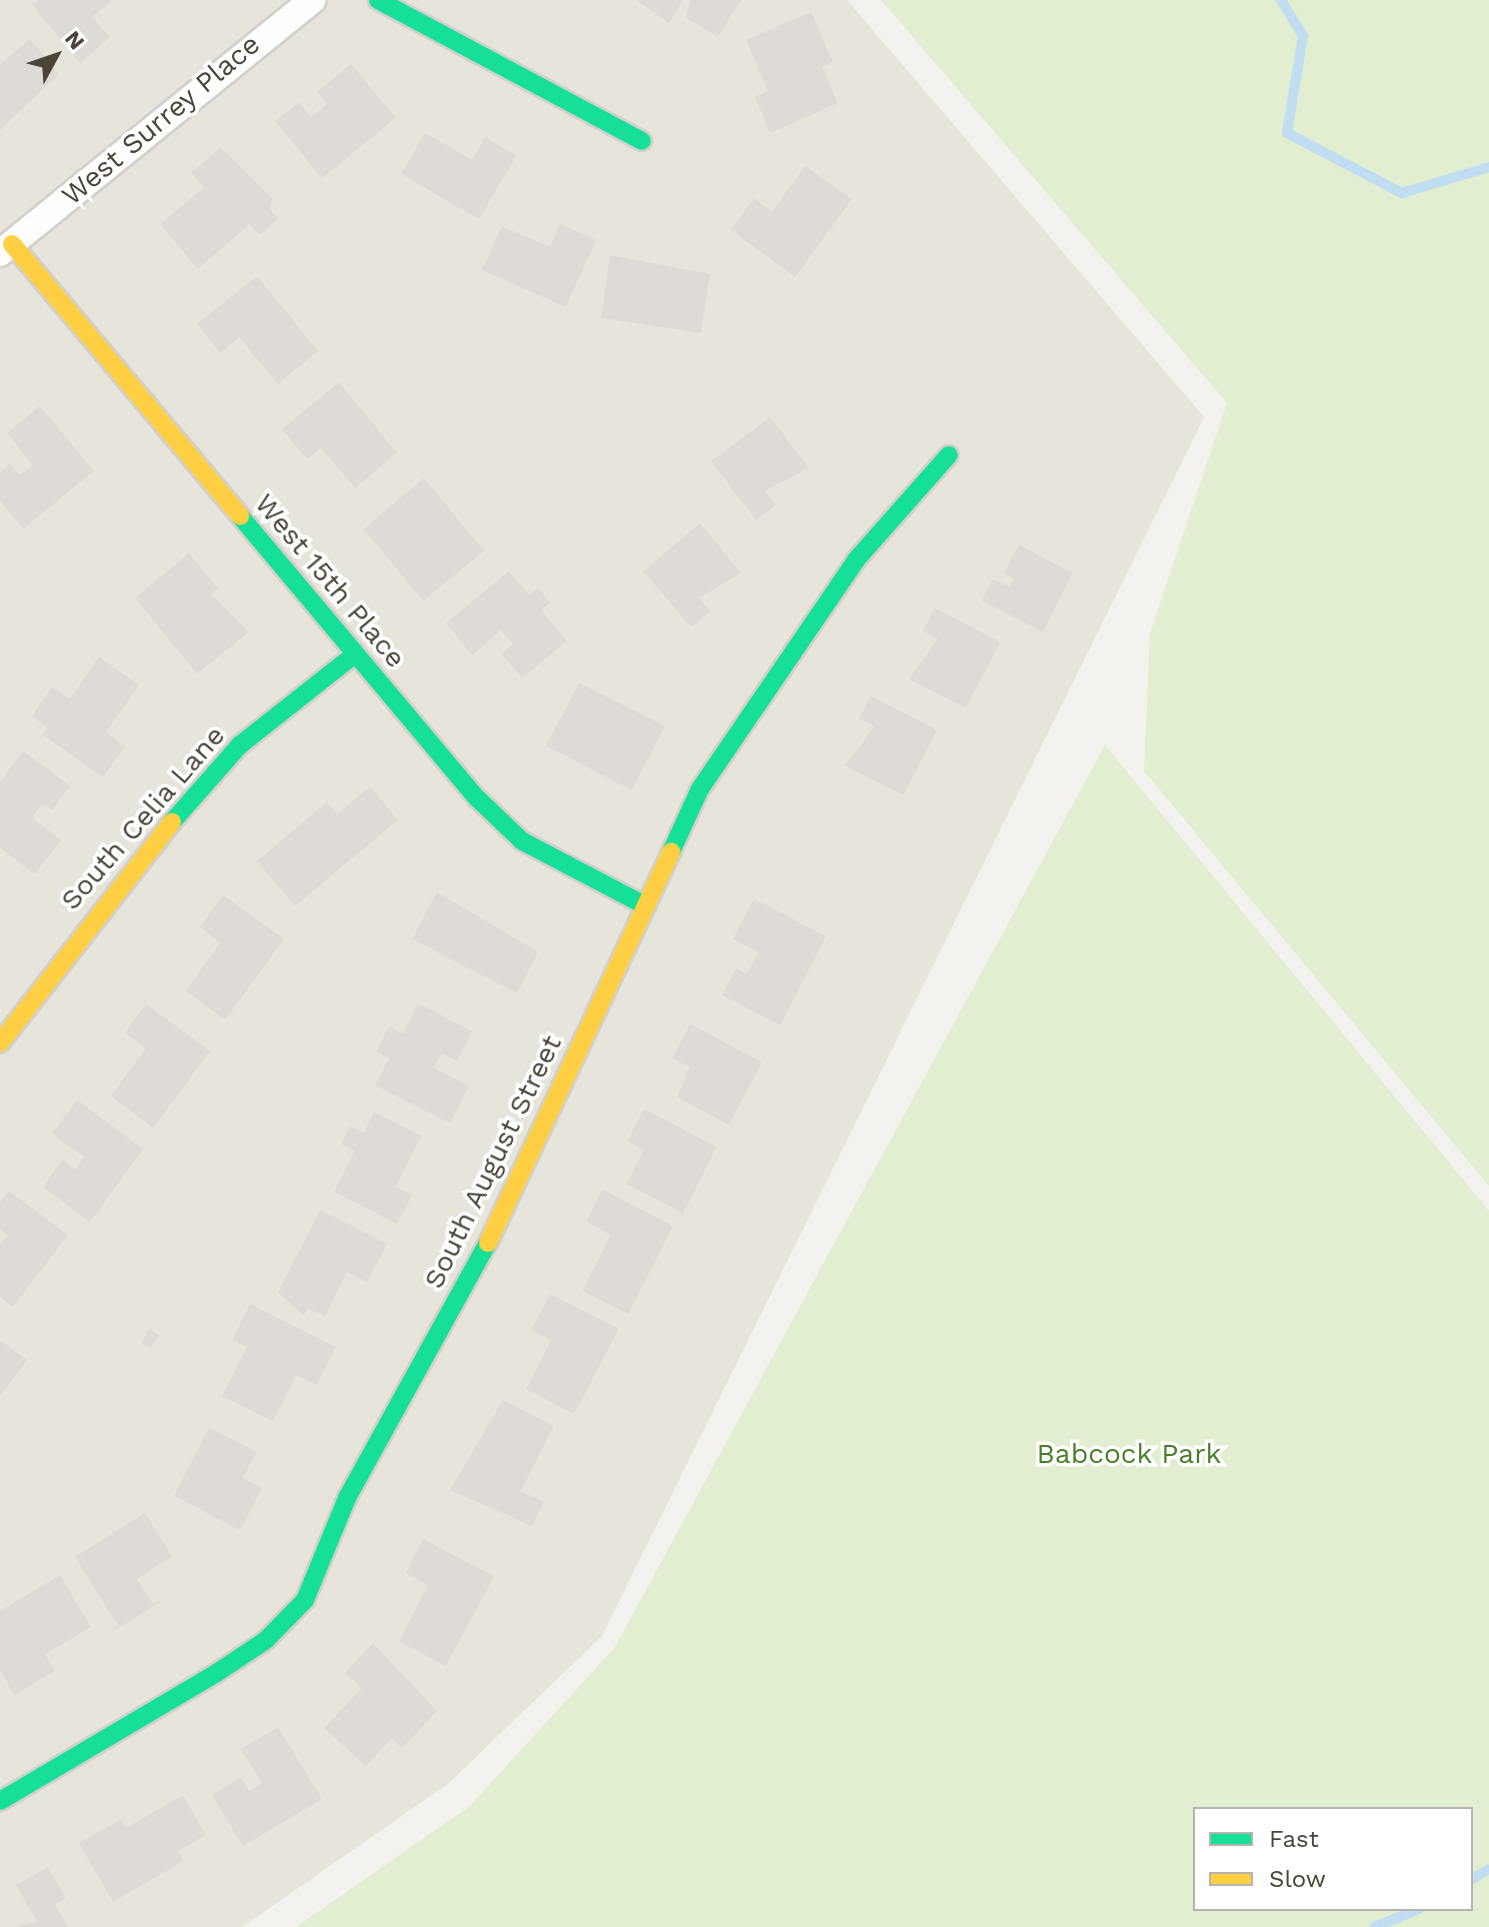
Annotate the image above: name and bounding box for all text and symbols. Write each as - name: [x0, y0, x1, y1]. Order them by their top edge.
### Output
- north arrow: [16, 16, 96, 96]
- text: N: [60, 26, 90, 55]
- street label: West Surrey Place: [55, 27, 267, 213]
- street label: West 15th Place: [247, 487, 413, 675]
- street label: South Celia Lane: [54, 719, 232, 917]
- street label: South August Street: [417, 1029, 569, 1295]
- park label: Babcock Park: [1036, 1437, 1222, 1471]
- legend: [1193, 1807, 1473, 1911]
- text: Fast: [1269, 1825, 1319, 1853]
- text: Slow: [1269, 1865, 1326, 1893]

